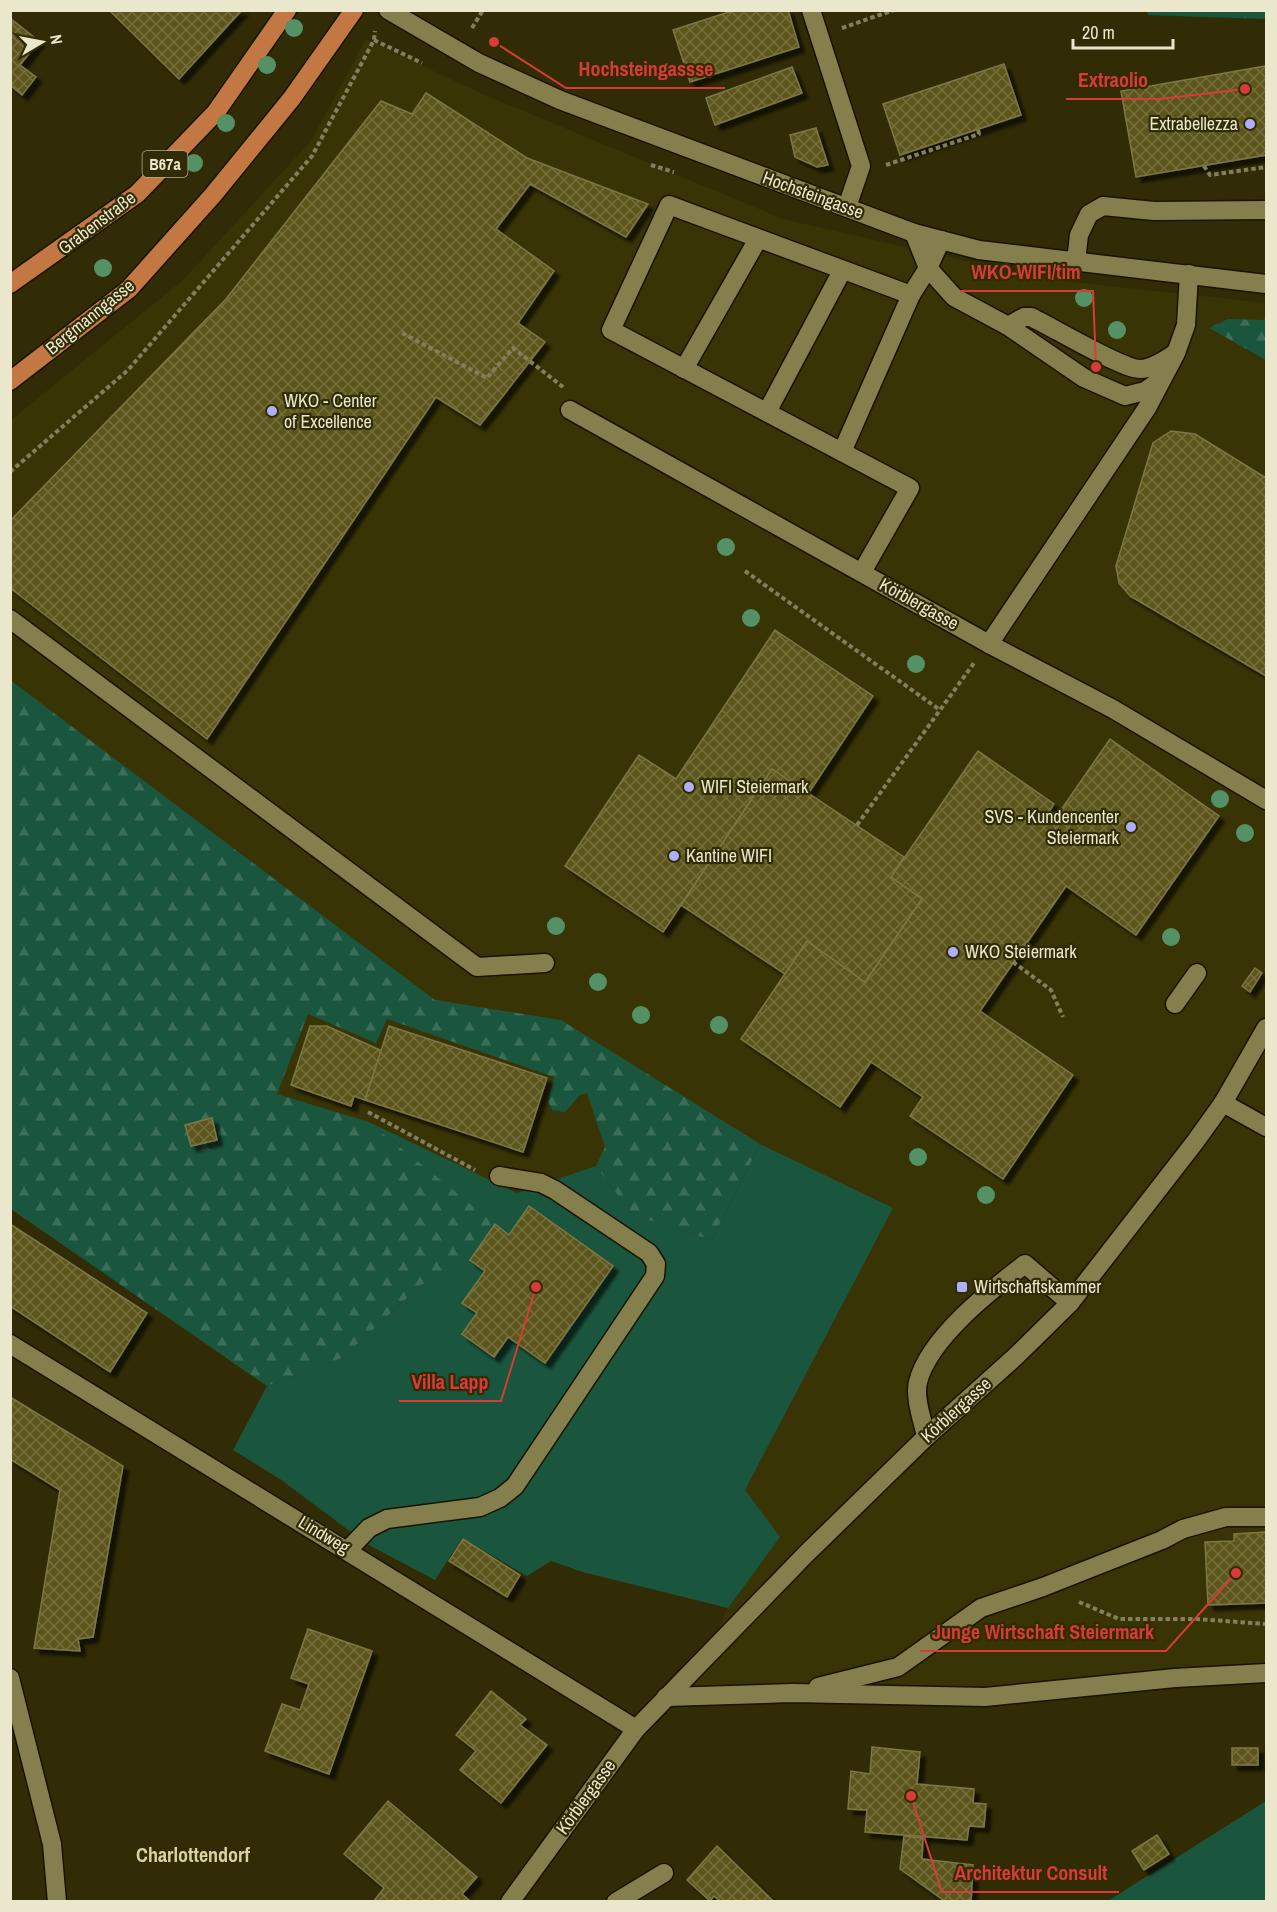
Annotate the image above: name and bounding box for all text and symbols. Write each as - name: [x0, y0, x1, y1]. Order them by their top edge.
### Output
- north arrow: [12, 12, 72, 72]
- scale bar: [1073, 12, 1174, 50]
- text: 20 m: [1082, 20, 1115, 45]
- text: N: [45, 33, 68, 46]
- callout: Hochsteingassse: [566, 50, 725, 88]
- text: Hochsteingassse: [579, 55, 713, 82]
- callout: Extraolio: [1066, 61, 1160, 99]
- text: Extraolio: [1078, 66, 1148, 93]
- place label: Extrabellezza: [1149, 111, 1238, 136]
- marker: Extrabellezza: [1243, 117, 1257, 131]
- road number: B67a: [142, 151, 188, 177]
- street label: Hochsteingasse: [759, 165, 867, 224]
- street label: Grabenstraße: [53, 185, 141, 260]
- callout: WKO-WIFI/tim: [960, 253, 1093, 291]
- text: WKO-WIFI/tim: [971, 258, 1081, 285]
- street label: Bergmanngasse: [40, 273, 139, 360]
- place label: WKO - Center of Excellence: [284, 388, 377, 434]
- marker: WKO - Center of Excellence: [265, 404, 279, 418]
- street label: Körblergasse: [875, 572, 963, 636]
- place label: WIFI Steiermark: [701, 774, 809, 799]
- marker: WIFI Steiermark: [682, 780, 696, 794]
- place label: SVS - Kundencenter Steiermark: [984, 804, 1120, 850]
- marker: SVS - Kundencenter Steiermark: [1124, 820, 1138, 834]
- place label: Kantine WIFI: [686, 843, 772, 868]
- marker: Kantine WIFI: [667, 849, 681, 863]
- place label: WKO Steiermark: [965, 939, 1077, 964]
- marker: WKO Steiermark: [946, 945, 960, 959]
- place label: Wirtschaftskammer: [974, 1274, 1101, 1299]
- marker: Wirtschaftskammer: [955, 1280, 969, 1294]
- callout: Villa Lapp: [399, 1363, 501, 1401]
- text: Villa Lapp: [411, 1368, 489, 1395]
- street label: Körblergasse: [915, 1371, 996, 1448]
- street label: Lindweg: [294, 1509, 355, 1560]
- callout: Junge Wirtschaft Steiermark: [920, 1613, 1166, 1651]
- text: Junge Wirtschaft Steiermark: [932, 1618, 1155, 1645]
- street label: Körblergasse: [550, 1754, 621, 1839]
- district label: Charlottendorf: [136, 1841, 250, 1868]
- callout: Architektur Consult: [942, 1854, 1119, 1892]
- text: Architektur Consult: [954, 1859, 1108, 1886]

